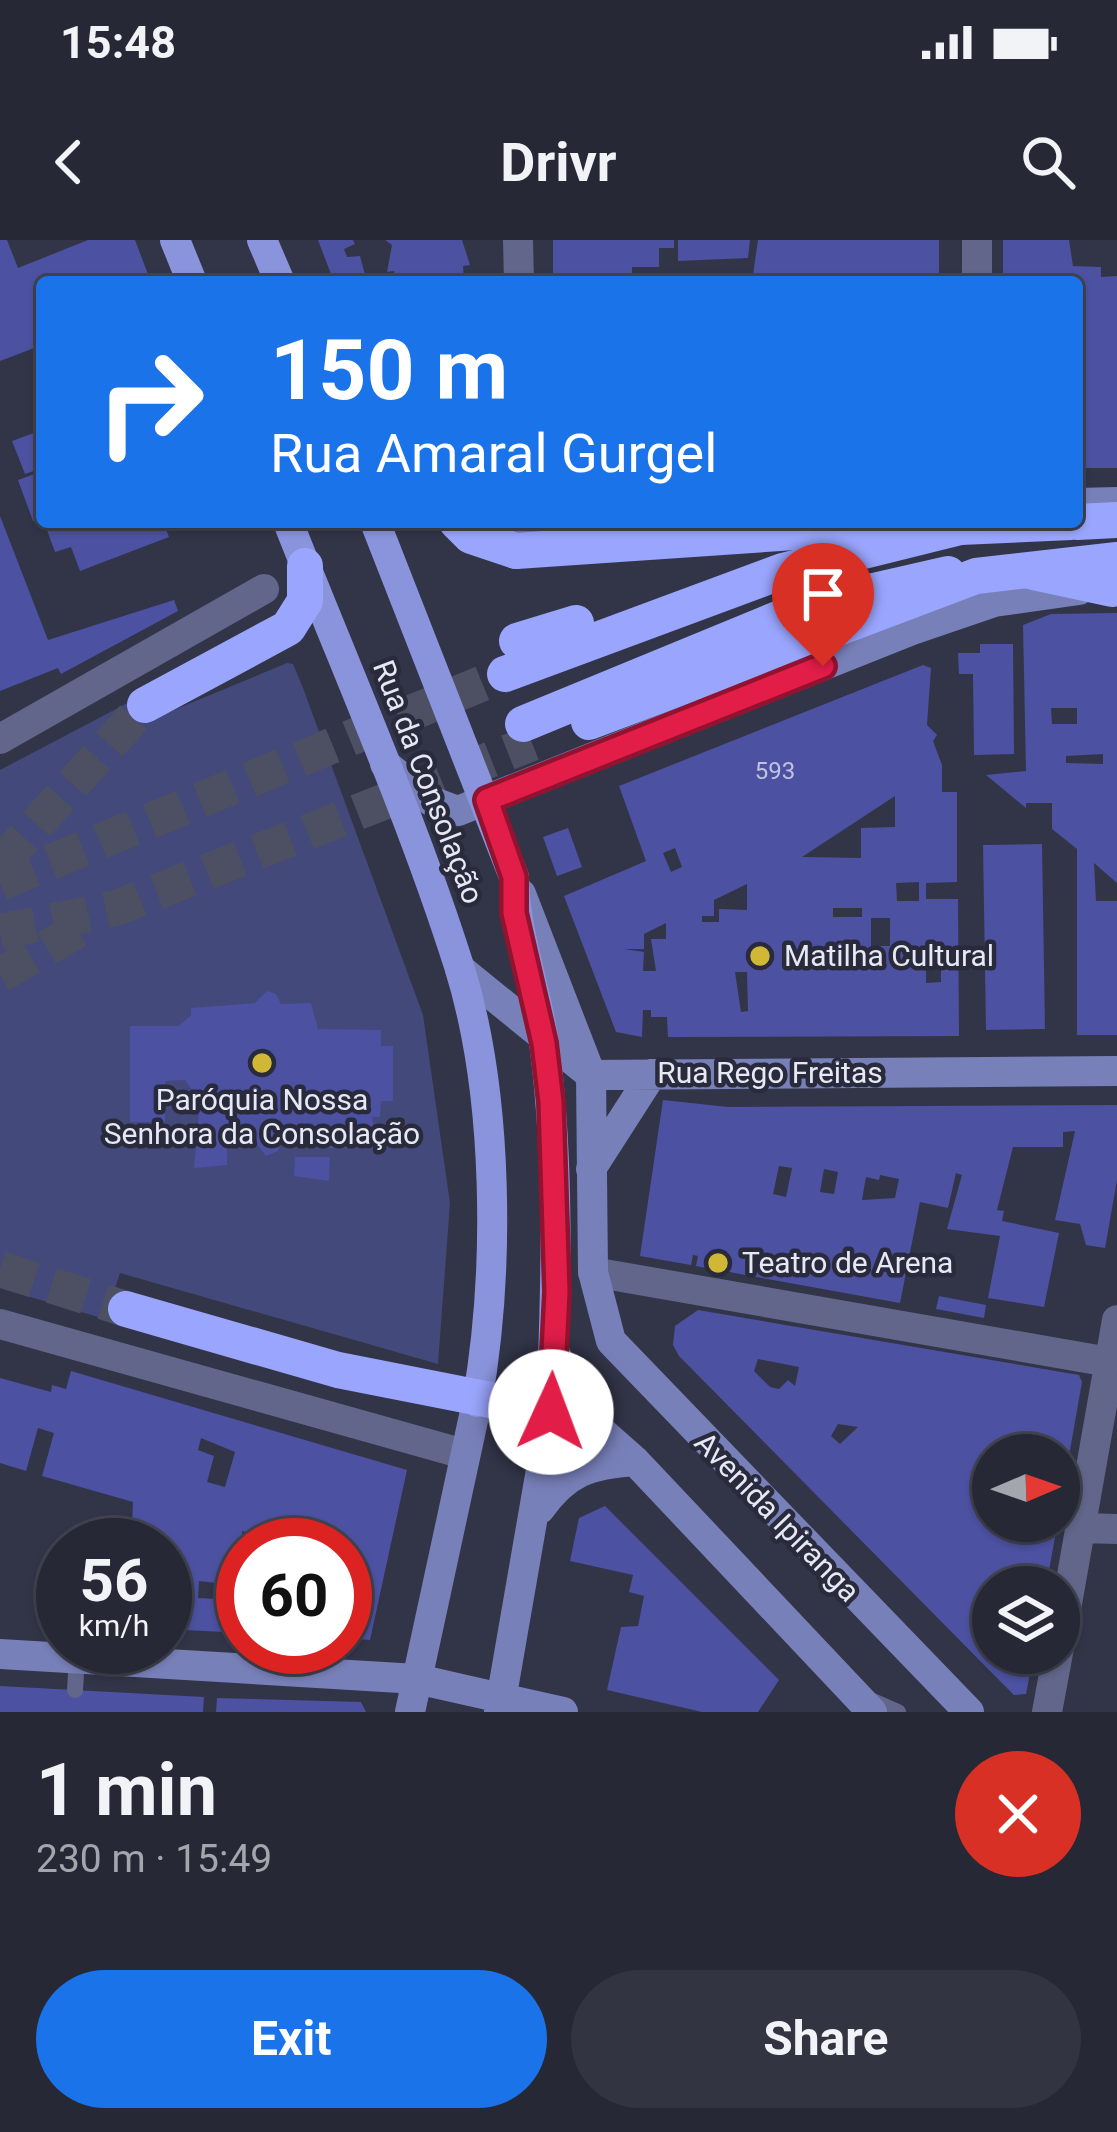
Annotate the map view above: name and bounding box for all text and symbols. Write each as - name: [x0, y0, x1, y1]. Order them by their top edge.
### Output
- text: 15:48: [60, 16, 176, 69]
- icon: back: [36, 129, 102, 195]
- icon: search: [1015, 129, 1081, 195]
- text: Drivr: [500, 131, 617, 194]
- text: 150 m: [270, 321, 508, 420]
- icon: right: [72, 324, 228, 480]
- text: Rua Amaral Gurgel: [270, 422, 717, 485]
- pin: [772, 543, 874, 666]
- icon: arrive: [790, 561, 856, 627]
- street label: Rua da Consolação: [366, 655, 491, 909]
- house number: 593: [755, 757, 795, 785]
- place label: Matilha Cultural: [784, 938, 994, 973]
- marker: Matilha Cultural: [747, 943, 773, 969]
- marker: Paróquia Nossa Senhora da Consolação: [249, 1050, 275, 1076]
- street label: Rua Rego Freitas: [657, 1055, 883, 1090]
- place label: Paróquia Nossa Senhora da Consolação: [104, 1082, 420, 1151]
- place label: Teatro de Arena: [742, 1245, 953, 1280]
- marker: Teatro de Arena: [705, 1250, 731, 1276]
- position arrow: [488, 1349, 614, 1475]
- street label: Avenida Ipiranga: [688, 1425, 867, 1608]
- north arrow: [972, 1434, 1080, 1542]
- map controls: [972, 1434, 1080, 1674]
- speed limit sign: 60: [216, 1518, 372, 1674]
- text: 56: [80, 1545, 148, 1616]
- button: layers: [972, 1566, 1080, 1674]
- text: km/h: [79, 1608, 149, 1643]
- text: 1 min: [36, 1748, 217, 1833]
- button: close: [955, 1751, 1081, 1877]
- text: 230 m · 15:49: [36, 1836, 272, 1882]
- button: Exit: [36, 1970, 547, 2108]
- button: Share: [571, 1970, 1081, 2108]

